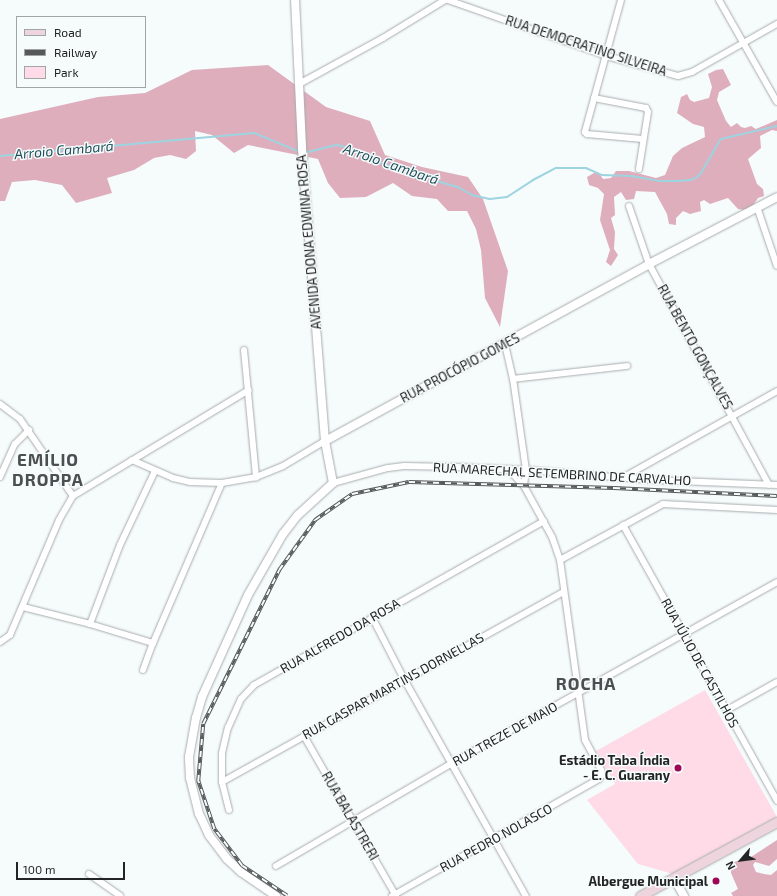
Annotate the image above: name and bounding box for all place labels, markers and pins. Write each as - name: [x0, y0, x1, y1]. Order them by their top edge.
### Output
- place label: Estádio Taba Índia - E. C. Guarany: [559, 753, 670, 784]
- marker: Estádio Taba Índia - E. C. Guarany: [673, 763, 683, 773]
- place label: Albergue Municipal: [589, 873, 708, 889]
- marker: Albergue Municipal: [711, 876, 721, 886]

